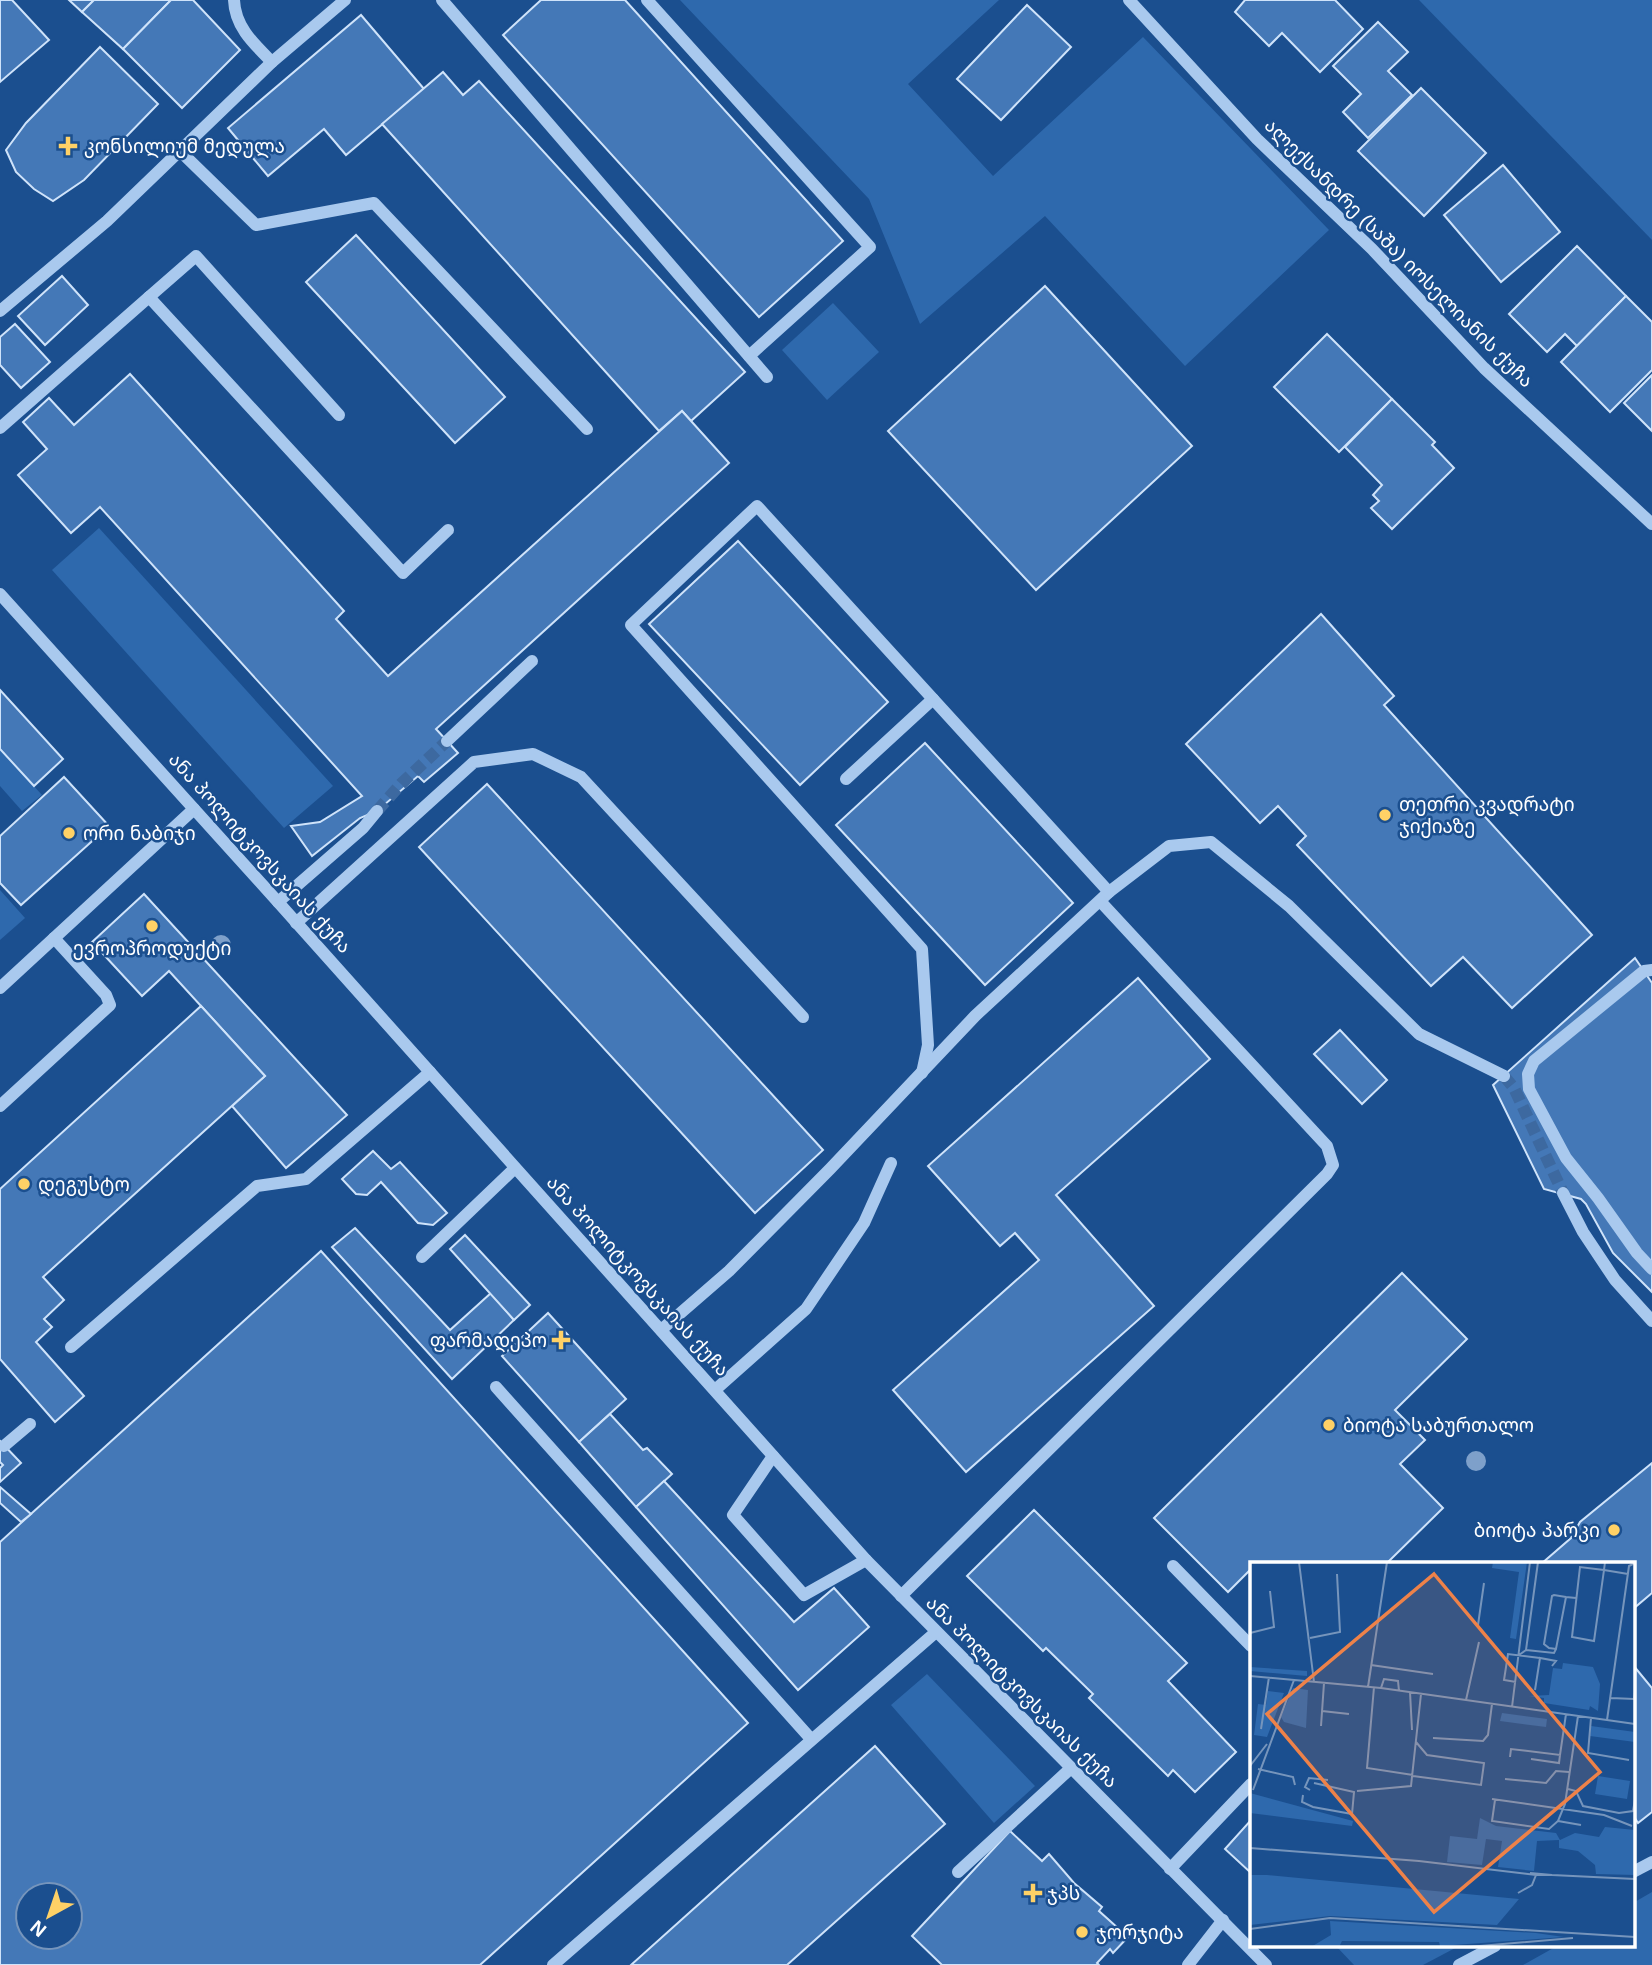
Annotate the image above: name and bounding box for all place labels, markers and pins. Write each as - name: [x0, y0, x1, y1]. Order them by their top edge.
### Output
- marker: კონსილიუმ მედულა: [58, 136, 78, 156]
- place label: კონსილიუმ მედულა: [84, 136, 285, 159]
- place label: თეთრი კვადრატი ჯიქიაზე: [1399, 794, 1575, 838]
- marker: თეთრი კვადრატი ჯიქიაზე: [1377, 807, 1393, 823]
- place label: ორი ნაბიჯი: [83, 823, 196, 845]
- marker: ორი ნაბიჯი: [61, 825, 77, 841]
- marker: ევროპროდუქტი: [144, 918, 160, 934]
- place label: ევროპროდუქტი: [73, 938, 231, 961]
- place label: დეგუსტო: [38, 1174, 130, 1197]
- marker: დეგუსტო: [16, 1176, 32, 1192]
- place label: ფარმადეპო: [430, 1330, 547, 1353]
- marker: ფარმადეპო: [553, 1332, 569, 1348]
- place label: ბიოტა საბურთალო: [1343, 1415, 1534, 1438]
- marker: ბიოტა საბურთალო: [1321, 1417, 1337, 1433]
- place label: ბიოტა პარკი: [1474, 1520, 1600, 1542]
- marker: ბიოტა პარკი: [1606, 1522, 1622, 1538]
- place label: ჯპს: [1047, 1883, 1080, 1905]
- marker: ჯპს: [1025, 1885, 1041, 1901]
- place label: ჯორჯიტა: [1096, 1922, 1184, 1944]
- marker: ჯორჯიტა: [1074, 1924, 1090, 1940]

